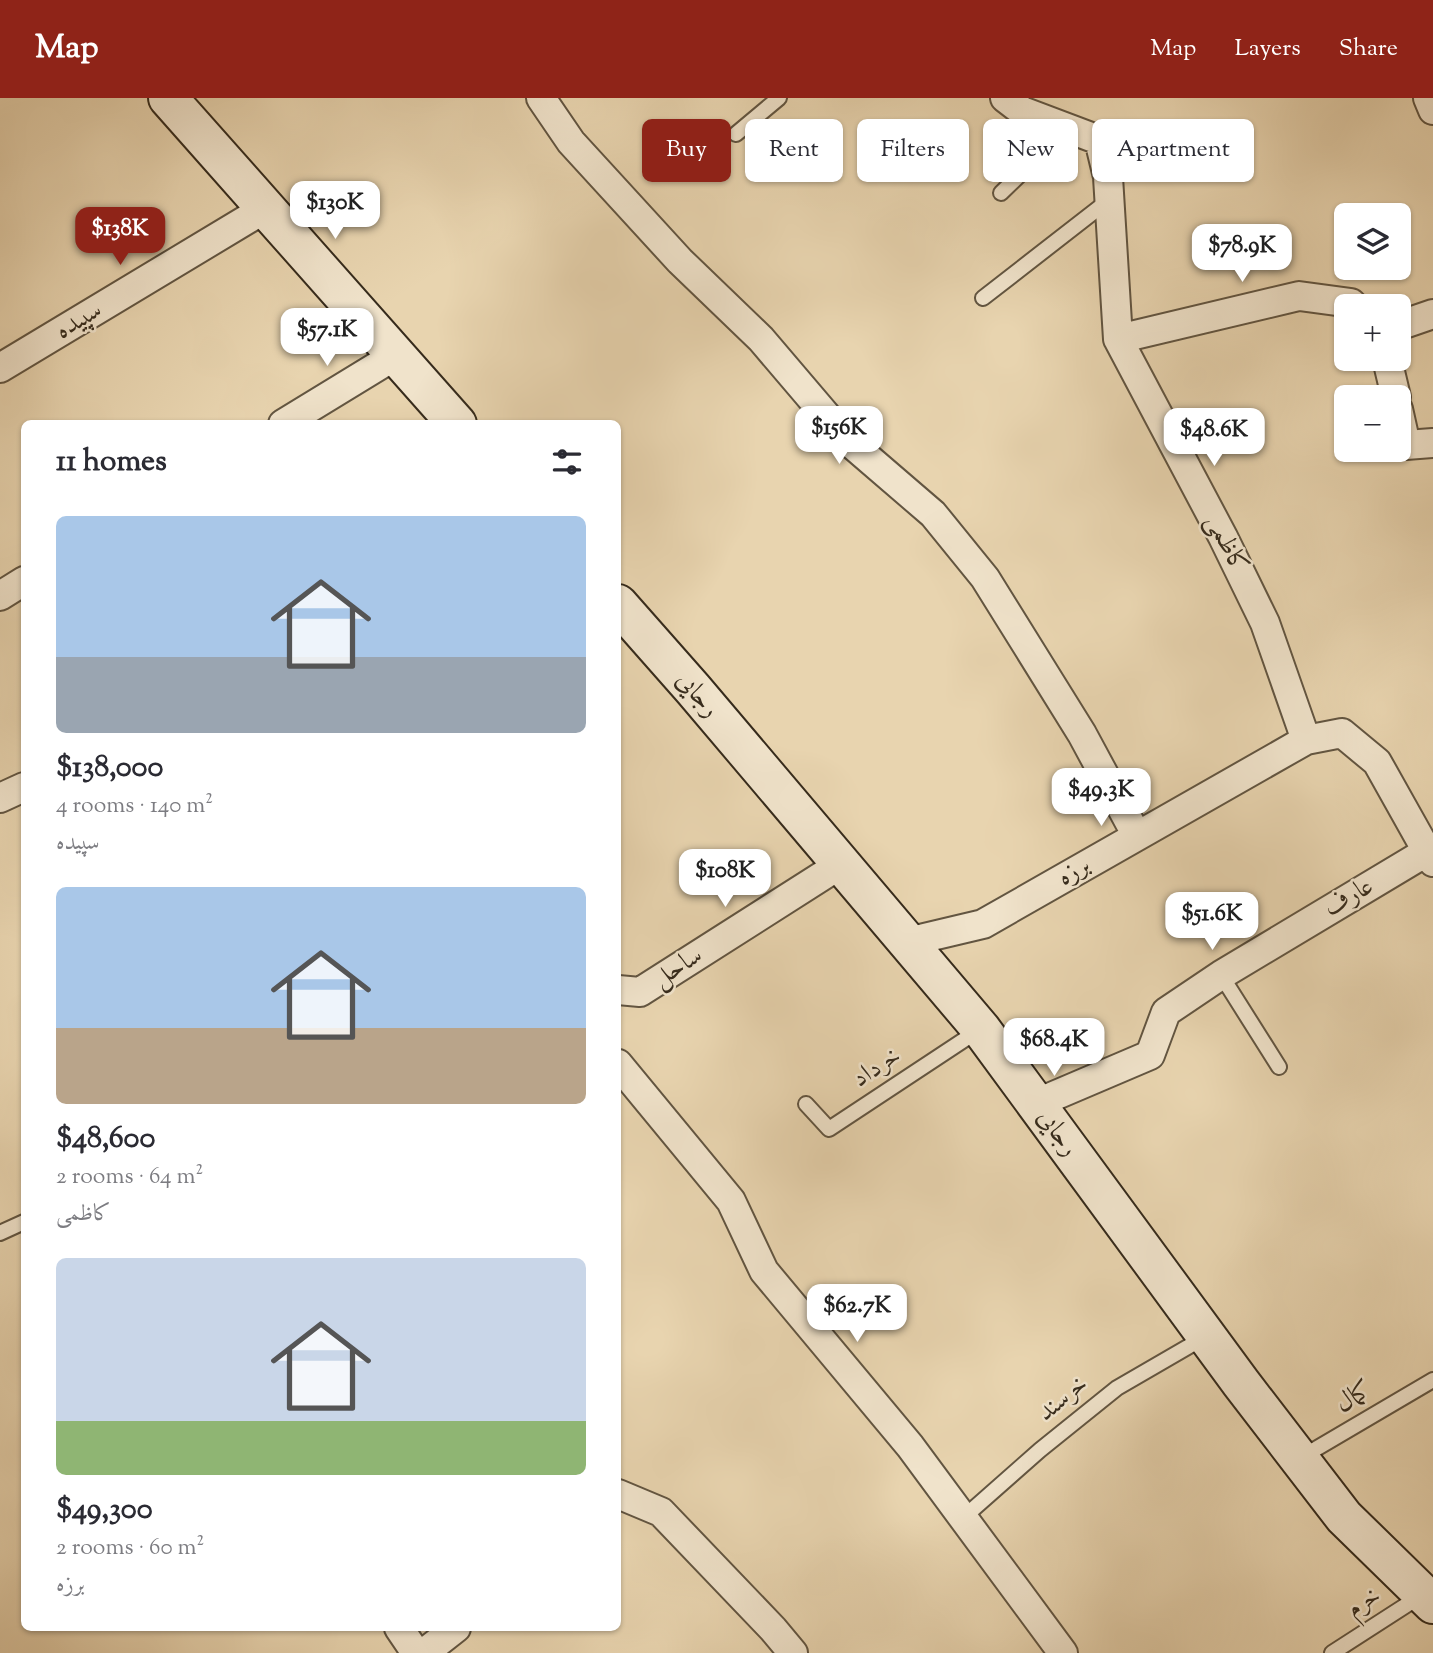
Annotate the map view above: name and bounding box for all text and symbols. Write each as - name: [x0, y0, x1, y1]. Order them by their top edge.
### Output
- text: Map: [35, 25, 99, 73]
- text: Map: [1150, 32, 1196, 66]
- text: Layers: [1234, 32, 1301, 66]
- text: Share: [1339, 32, 1398, 66]
- chip: Buy: [642, 119, 731, 182]
- chip: Rent: [745, 119, 843, 182]
- chip: Filters: [857, 119, 969, 182]
- chip: New: [983, 119, 1078, 182]
- chip: Apartment: [1092, 119, 1254, 182]
- pin: $130K: [286, 181, 384, 241]
- text: $130K: [306, 187, 364, 220]
- map controls: [1334, 203, 1411, 462]
- button: layers: [1334, 203, 1411, 280]
- pin: $138K: [71, 208, 169, 267]
- text: $138K: [91, 213, 149, 246]
- pin: $78.9K: [1185, 225, 1299, 284]
- text: $78.9K: [1208, 230, 1276, 263]
- street label: سپیده: [48, 292, 110, 350]
- button: +: [1334, 294, 1411, 371]
- pin: $57.1K: [270, 308, 384, 368]
- text: $57.1K: [297, 314, 357, 347]
- button: −: [1334, 385, 1411, 462]
- pin: $156K: [790, 406, 888, 466]
- pin: $48.6K: [1157, 408, 1271, 468]
- text: $156K: [811, 412, 867, 445]
- text: $48.6K: [1180, 414, 1248, 447]
- text: 11 homes: [56, 441, 167, 484]
- icon: filters: [548, 443, 586, 481]
- street label: کاظمی: [1195, 508, 1257, 580]
- icon: home: [258, 561, 384, 687]
- street label: رجایی: [666, 664, 728, 726]
- text: $138,000: [56, 747, 163, 790]
- pin: $49.3K: [1044, 768, 1158, 828]
- text: $49.3K: [1068, 774, 1134, 807]
- text: 4 rooms · 140 m²: [56, 790, 213, 823]
- text: سپیده: [56, 827, 100, 860]
- street label: برزه: [1051, 848, 1098, 896]
- pin: $108K: [676, 850, 774, 909]
- text: $108K: [695, 855, 755, 888]
- street label: عارف: [1317, 869, 1381, 927]
- pin: $51.6K: [1155, 892, 1269, 952]
- text: $51.6K: [1181, 898, 1243, 931]
- icon: home: [258, 932, 384, 1058]
- street label: ساحل: [646, 938, 710, 998]
- pin: $68.4K: [997, 1018, 1111, 1078]
- text: $68.4K: [1019, 1024, 1089, 1057]
- street label: خرداد: [845, 1038, 909, 1098]
- street label: رجایی: [1027, 1101, 1087, 1165]
- text: $48,600: [56, 1118, 155, 1161]
- text: 2 rooms · 64 m²: [56, 1161, 203, 1194]
- text: کاظمی: [56, 1198, 111, 1231]
- pin: $62.7K: [800, 1284, 914, 1344]
- text: $62.7K: [823, 1290, 891, 1323]
- icon: home: [258, 1303, 384, 1429]
- street label: خرسند: [1030, 1367, 1096, 1431]
- street label: کمال: [1329, 1373, 1379, 1423]
- text: $49,300: [56, 1489, 153, 1532]
- text: 2 rooms · 60 m²: [56, 1532, 204, 1565]
- text: برزه: [56, 1569, 85, 1602]
- street label: خرم: [1339, 1578, 1390, 1630]

